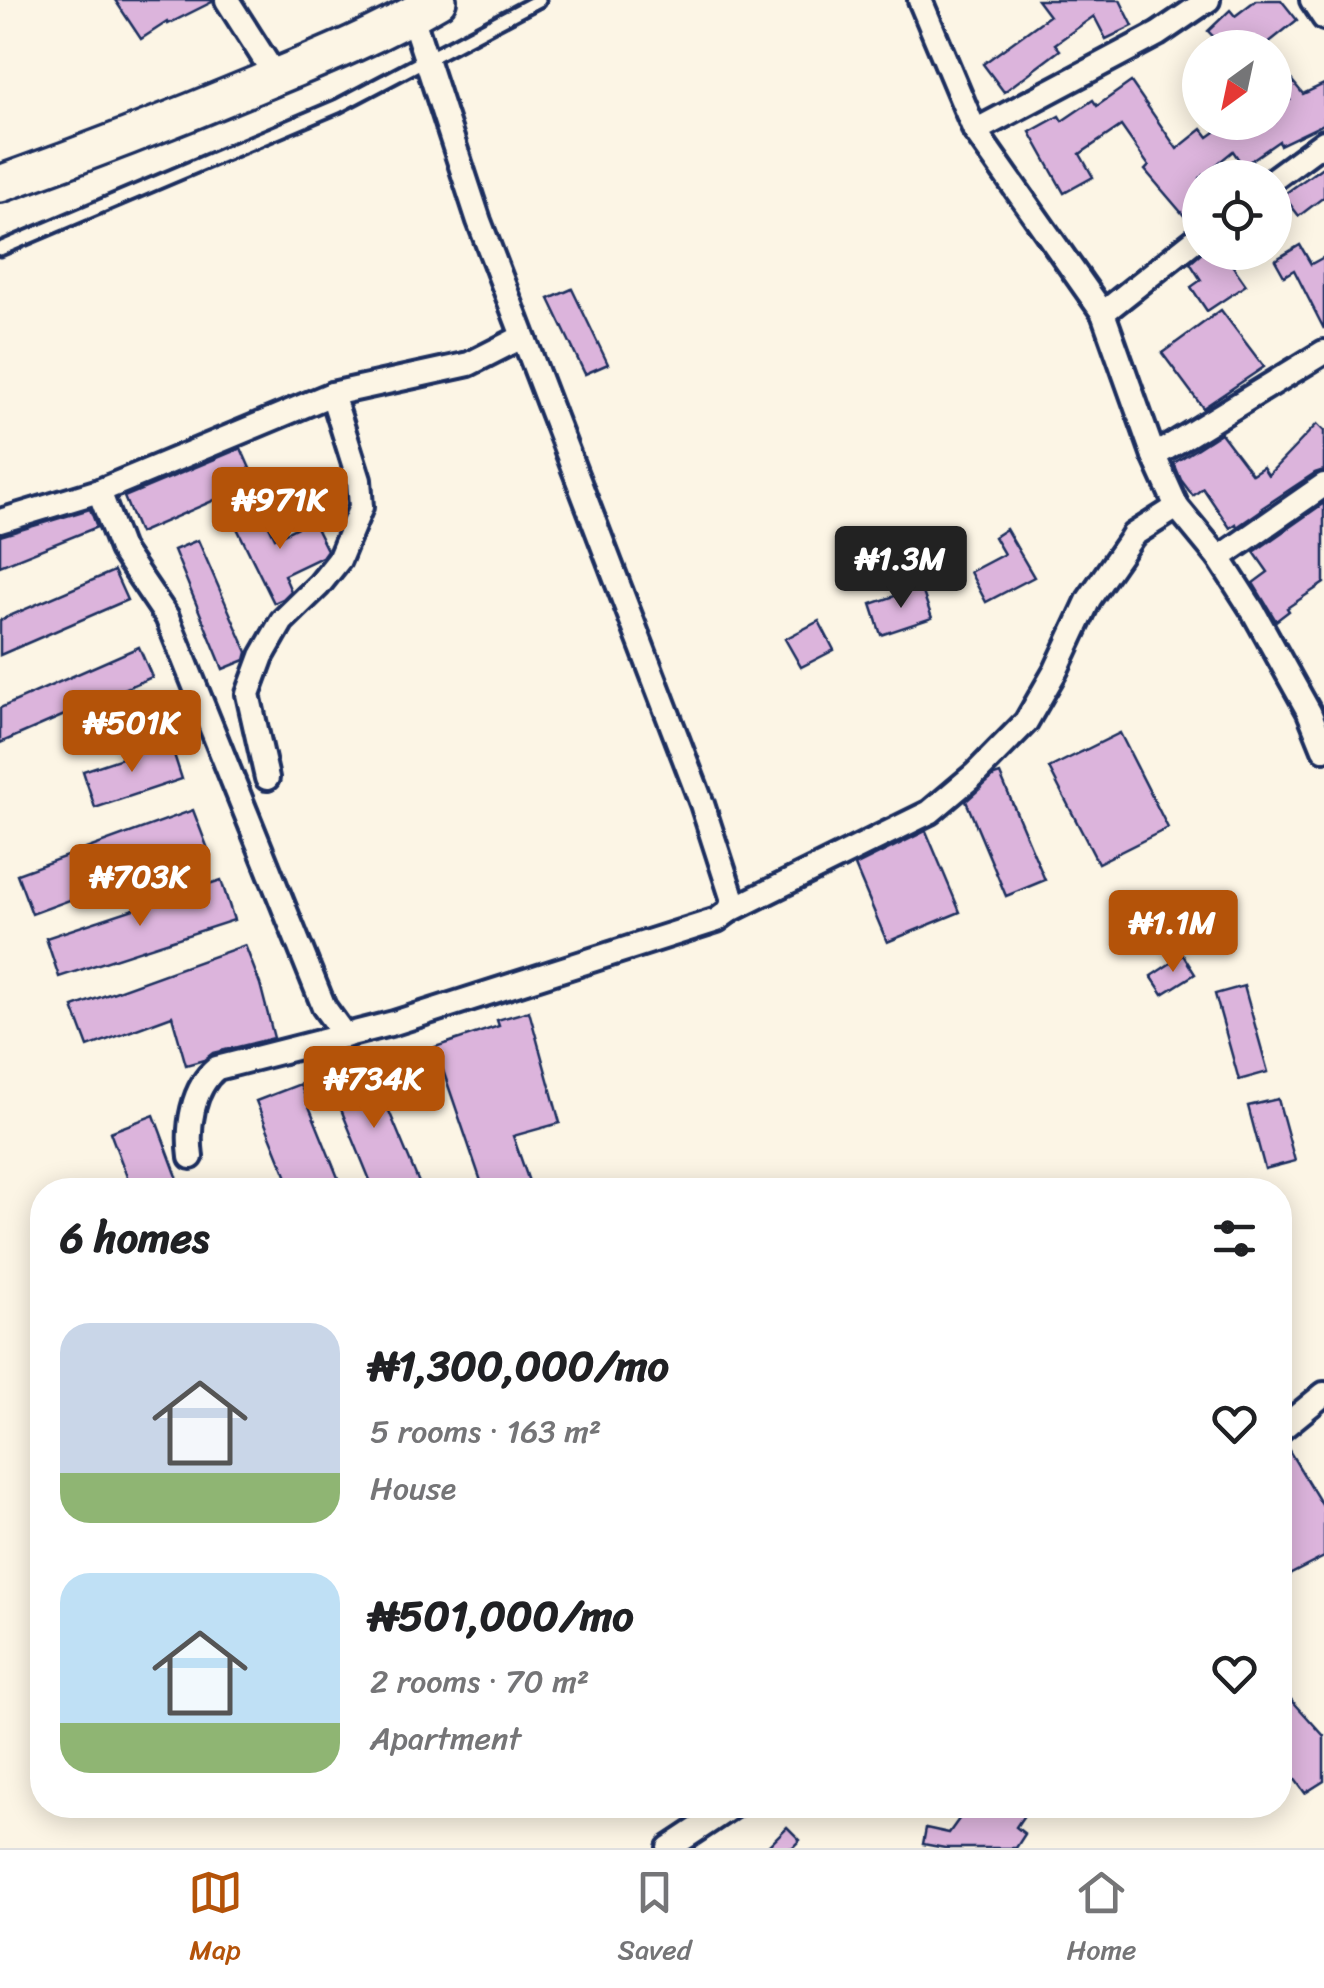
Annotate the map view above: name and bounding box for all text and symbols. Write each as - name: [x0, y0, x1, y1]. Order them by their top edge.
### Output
- north arrow: [1182, 30, 1292, 140]
- map controls: [1182, 30, 1292, 270]
- button: locate: [1182, 160, 1292, 270]
- pin: ₦971K: [210, 467, 350, 552]
- text: ₦971K: [234, 471, 326, 528]
- pin: ₦1.3M: [831, 526, 971, 611]
- text: ₦1.3M: [857, 530, 945, 587]
- pin: ₦501K: [62, 690, 202, 775]
- text: ₦501K: [85, 694, 179, 751]
- pin: ₦703K: [70, 844, 210, 929]
- text: ₦703K: [92, 848, 188, 905]
- pin: ₦1.1M: [1103, 890, 1243, 975]
- text: ₦1.1M: [1131, 894, 1215, 951]
- pin: ₦734K: [304, 1046, 444, 1131]
- text: ₦734K: [326, 1050, 422, 1107]
- text: 6 homes: [60, 1201, 209, 1275]
- icon: filters: [1207, 1211, 1262, 1266]
- text: ₦1,300,000/mo: [370, 1329, 669, 1403]
- icon: home: [140, 1363, 260, 1483]
- icon: heart: [1207, 1396, 1262, 1451]
- text: 5 rooms · 163 m²: [370, 1403, 601, 1460]
- text: House: [370, 1460, 456, 1517]
- text: ₦501,000/mo: [370, 1579, 634, 1653]
- icon: home: [140, 1613, 260, 1733]
- icon: heart: [1207, 1646, 1262, 1701]
- text: 2 rooms · 70 m²: [370, 1653, 589, 1710]
- text: Apartment: [370, 1710, 521, 1767]
- tab: Map: [188, 1865, 243, 1974]
- tab: Saved: [618, 1865, 691, 1974]
- tab: Home: [1067, 1865, 1136, 1974]

